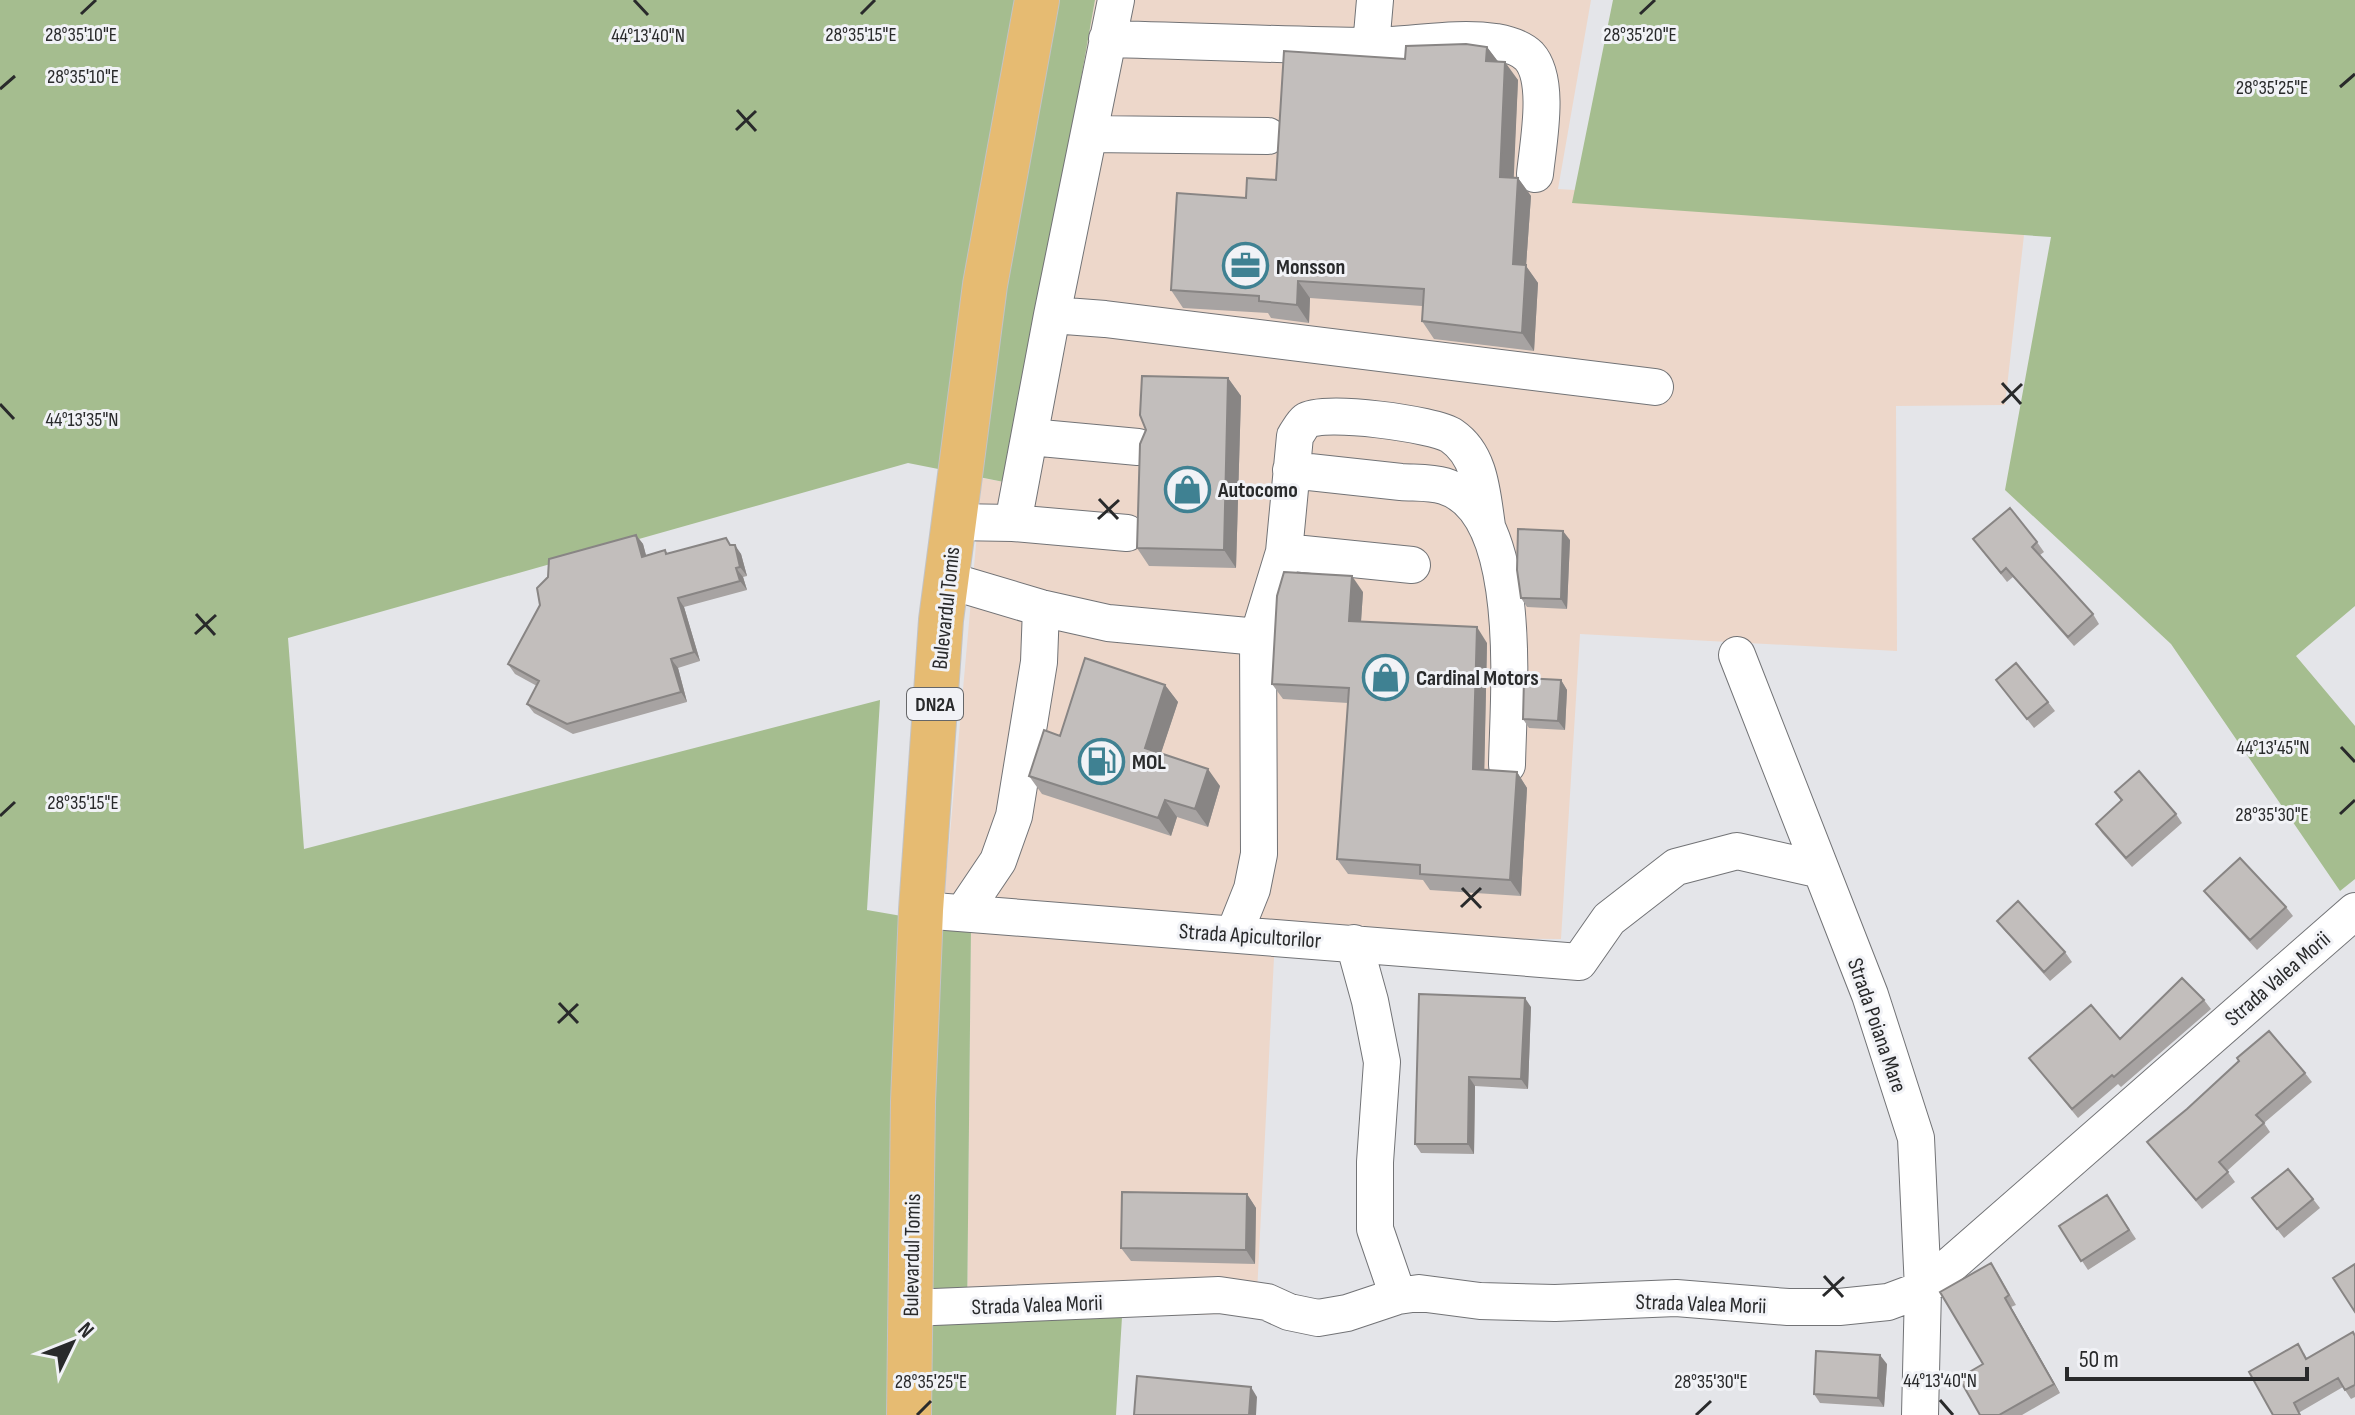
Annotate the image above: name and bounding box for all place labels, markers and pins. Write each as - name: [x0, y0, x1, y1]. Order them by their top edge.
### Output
- office icon: Monsson: [1221, 242, 1269, 290]
- place label: Monsson: [1276, 254, 1345, 281]
- shop icon: Autocomo: [1163, 465, 1211, 513]
- place label: Autocomo: [1217, 477, 1298, 504]
- shop icon: Cardinal Motors: [1361, 653, 1409, 701]
- place label: Cardinal Motors: [1416, 665, 1539, 692]
- fuel station icon: MOL: [1077, 737, 1125, 785]
- place label: MOL: [1132, 749, 1166, 776]

